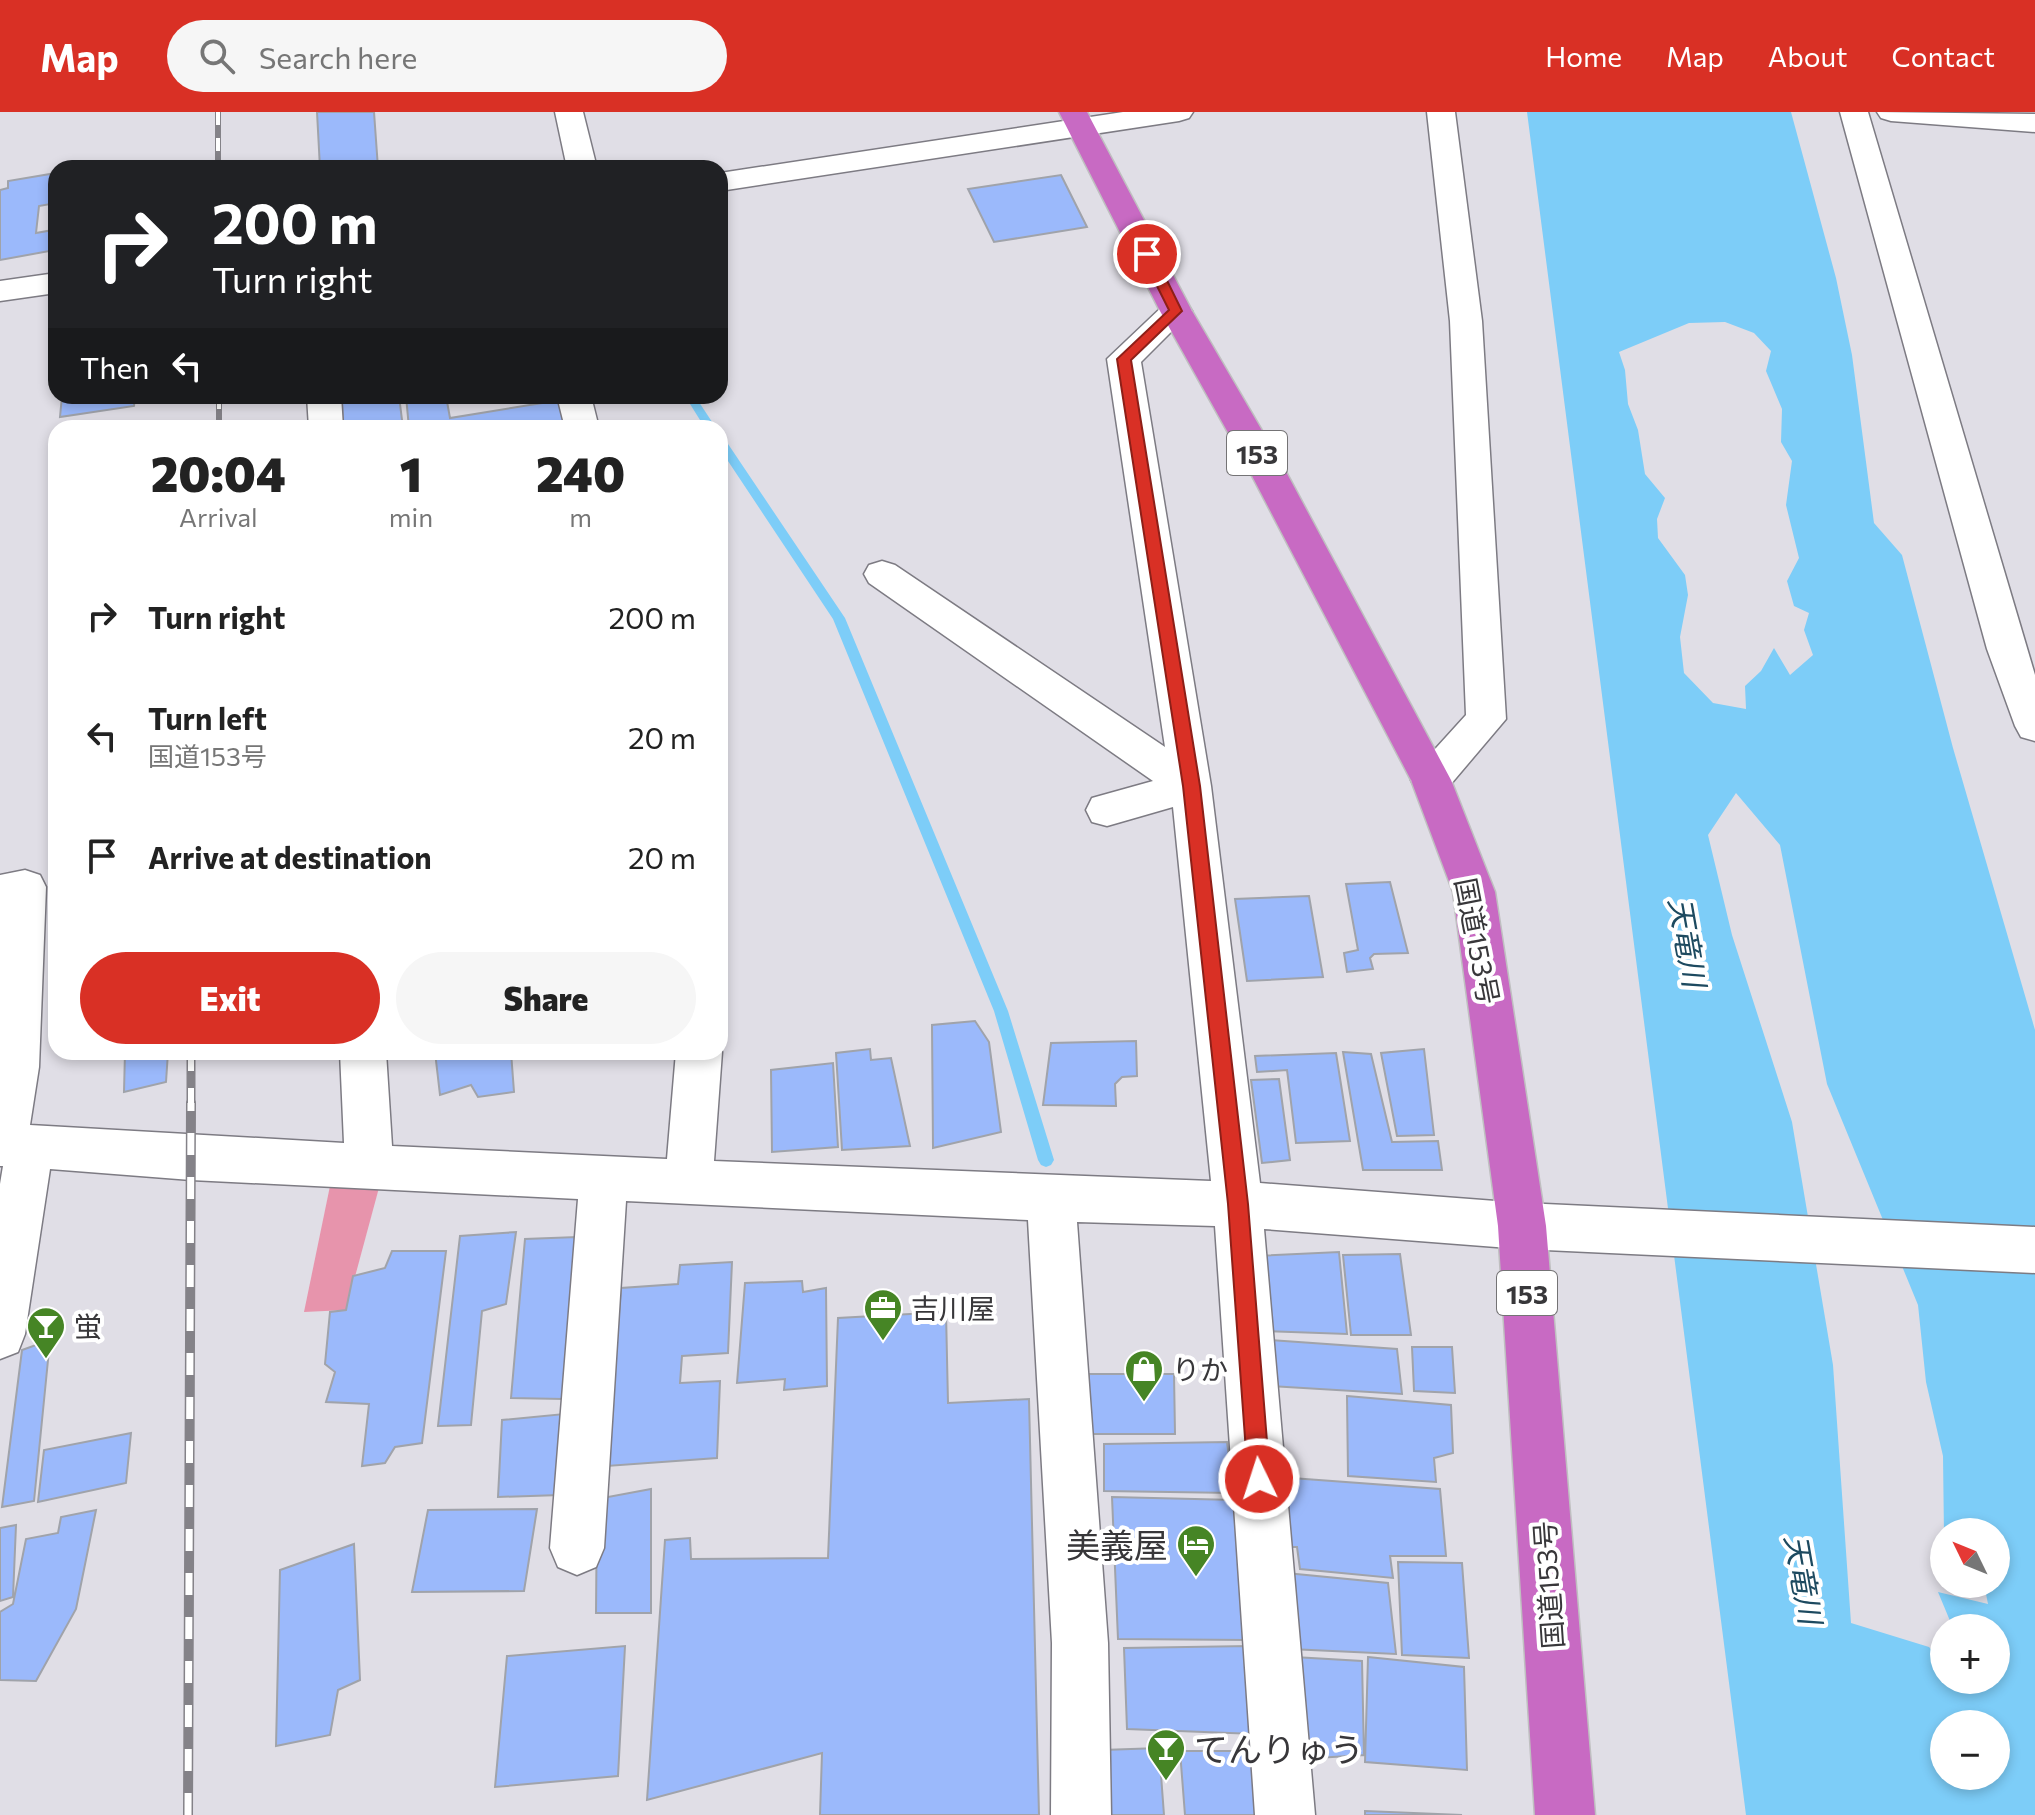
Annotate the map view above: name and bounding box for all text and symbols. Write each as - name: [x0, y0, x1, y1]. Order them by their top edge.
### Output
- search box: [167, 20, 727, 92]
- text: Map: [40, 33, 119, 80]
- icon: search: [195, 34, 239, 78]
- text: Search here: [259, 38, 417, 75]
- text: Home: [1545, 39, 1622, 73]
- text: Map: [1666, 39, 1724, 73]
- text: About: [1768, 39, 1848, 73]
- text: Contact: [1892, 39, 1995, 73]
- text: 200 m: [212, 187, 378, 256]
- icon: right: [80, 192, 184, 296]
- pin: [1113, 220, 1181, 288]
- icon: arrive: [1125, 232, 1169, 276]
- text: Turn right: [212, 256, 373, 300]
- icon: left: [165, 344, 209, 388]
- text: Then: [80, 348, 149, 385]
- road number: 153: [1227, 431, 1287, 475]
- text: 20:04: [151, 443, 286, 502]
- text: 1: [400, 443, 422, 502]
- text: 240: [536, 443, 625, 502]
- text: Arrival: [179, 501, 258, 532]
- text: min: [389, 501, 433, 532]
- text: m: [569, 501, 592, 532]
- icon: right: [80, 594, 124, 638]
- text: Turn right: [148, 598, 285, 635]
- text: 200 m: [608, 598, 696, 635]
- text: Turn left: [148, 699, 267, 736]
- icon: left: [80, 714, 124, 758]
- text: 20 m: [628, 718, 696, 755]
- text: 国道153号: [148, 740, 267, 771]
- icon: arrive: [80, 834, 124, 878]
- text: Arrive at destination: [148, 838, 432, 875]
- text: 20 m: [628, 838, 696, 875]
- street label: 国道153号: [1449, 875, 1507, 1007]
- water label: 天竜川: [1663, 894, 1716, 992]
- button: Exit: [80, 952, 380, 1044]
- button: Share: [396, 952, 696, 1044]
- road number: 153: [1497, 1271, 1557, 1315]
- office icon: 吉川屋: [862, 1287, 904, 1342]
- place label: 吉川屋: [911, 1291, 995, 1325]
- bar icon: 蛍: [25, 1305, 67, 1360]
- place label: 蛍: [74, 1309, 102, 1343]
- shop icon: りか: [1123, 1348, 1165, 1403]
- place label: りか: [1172, 1352, 1228, 1386]
- position arrow: [1217, 1437, 1301, 1521]
- north arrow: [1930, 1518, 2010, 1598]
- map controls: [1930, 1518, 2010, 1790]
- street label: 国道153号: [1527, 1520, 1569, 1650]
- place label: 美義屋: [1066, 1523, 1168, 1565]
- hotel icon: 美義屋: [1175, 1523, 1217, 1578]
- water label: 天竜川: [1779, 1531, 1832, 1629]
- button: +: [1930, 1614, 2010, 1694]
- button: −: [1930, 1710, 2010, 1790]
- bar icon: てんりゅう: [1145, 1727, 1187, 1782]
- place label: てんりゅう: [1194, 1727, 1364, 1769]

